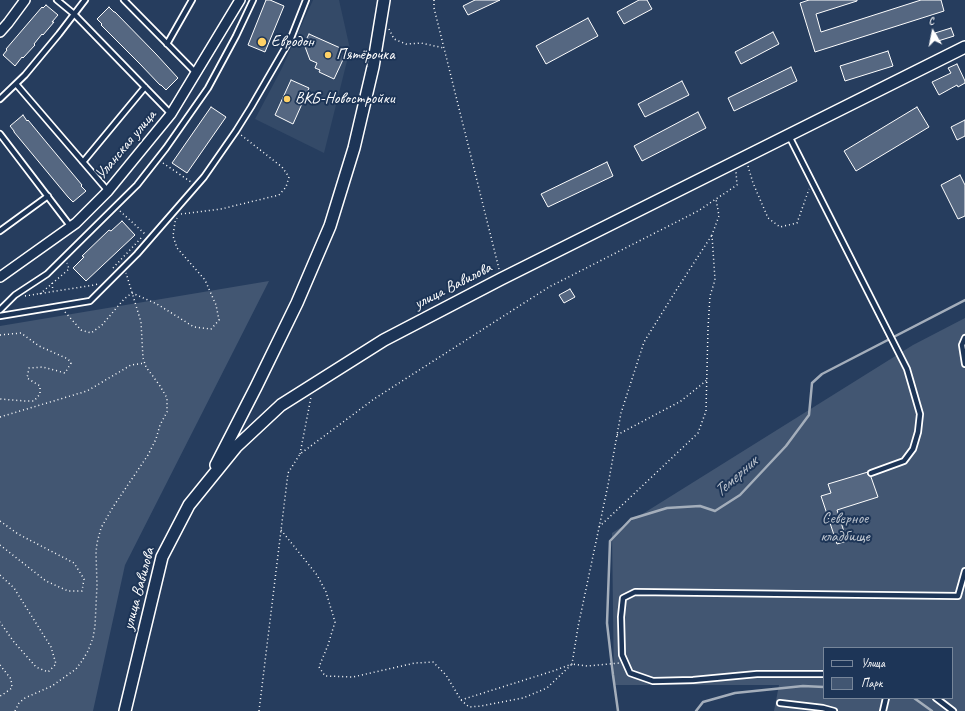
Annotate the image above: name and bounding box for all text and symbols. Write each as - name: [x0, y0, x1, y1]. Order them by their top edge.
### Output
- north arrow: [913, 12, 953, 52]
- text: С: [927, 13, 935, 28]
- place label: Евродон: [271, 32, 314, 52]
- marker: Евродон: [256, 36, 268, 48]
- place label: Пятёрочка: [336, 45, 395, 65]
- marker: Пятёрочка: [323, 50, 333, 60]
- place label: ВКБ-Новостройки: [295, 89, 395, 109]
- marker: ВКБ-Новостройки: [282, 94, 292, 104]
- street label: Уланская улица: [91, 106, 161, 184]
- street label: улица Вавилова: [411, 258, 495, 314]
- water label: Темерник: [710, 452, 762, 502]
- park label: Северное кладбище: [820, 509, 870, 547]
- street label: улица Вавилова: [119, 546, 159, 632]
- legend: [823, 647, 953, 699]
- text: Улица: [861, 655, 885, 671]
- text: Парк: [861, 675, 882, 691]

